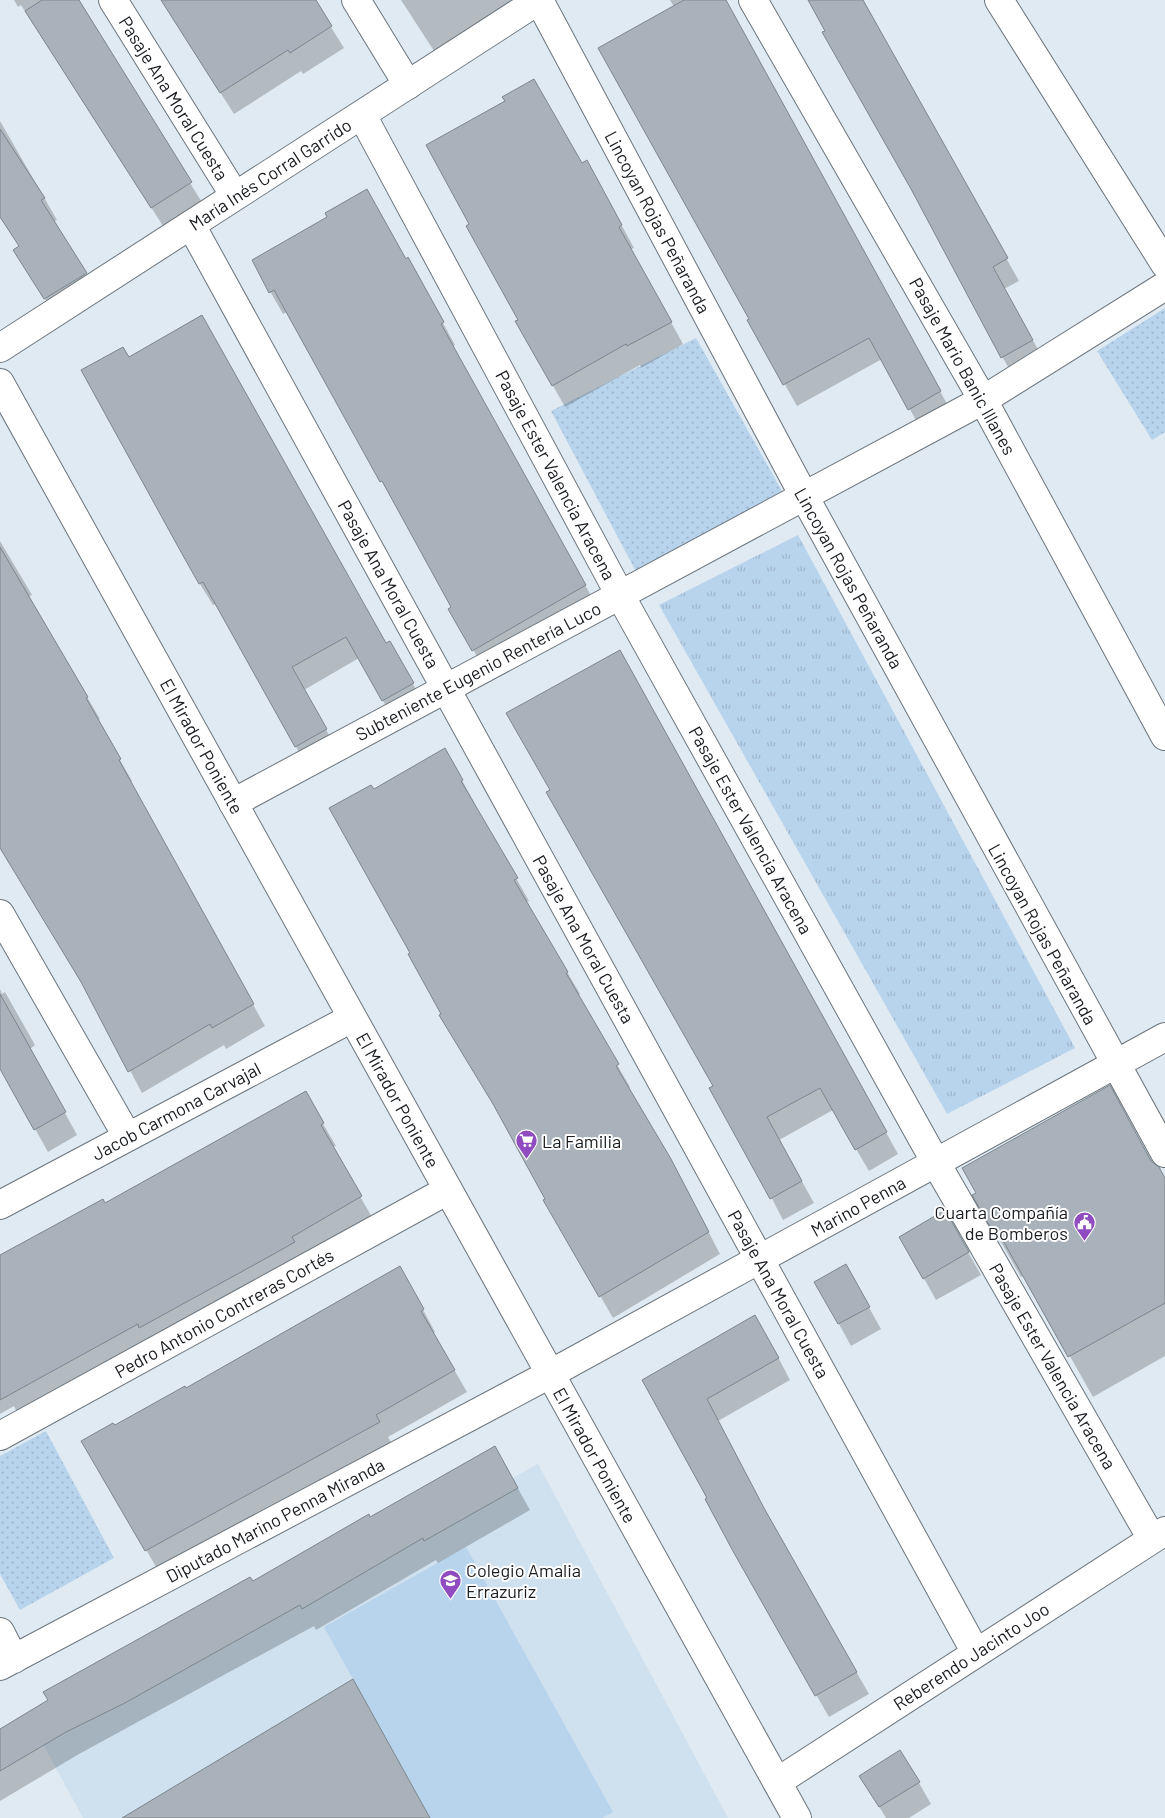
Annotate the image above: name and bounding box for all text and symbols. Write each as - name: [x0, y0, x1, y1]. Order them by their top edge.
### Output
- street label: Pasaje Ana Moral Cuesta: [115, 12, 233, 184]
- street label: María Inés Corral Garrido: [185, 113, 355, 235]
- street label: Lincoyan Rojas Peñaranda: [601, 127, 715, 317]
- street label: Pasaje Mario Banic Illanes: [905, 273, 1021, 459]
- street label: Pasaje Ester Valencia Aracena: [491, 366, 621, 584]
- street label: Lincoyan Rojas Peñaranda: [790, 484, 908, 672]
- street label: Pasaje Ana Moral Cuesta: [334, 496, 444, 672]
- street label: Subteniente Eugenio Rentería Luco: [352, 597, 604, 745]
- street label: El Mirador Poniente: [156, 675, 248, 817]
- street label: Pasaje Ester Valencia Aracena: [685, 722, 817, 938]
- street label: Lincoyan Rojas Peñaranda: [984, 840, 1102, 1028]
- street label: Pasaje Ana Moral Cuesta: [529, 851, 639, 1027]
- street label: El Mirador Poniente: [352, 1029, 444, 1171]
- street label: Jacob Carmona Carvajal: [88, 1057, 264, 1165]
- supermarket icon: La Familia: [514, 1129, 538, 1160]
- place label: La Familia: [542, 1130, 621, 1152]
- street label: Marino Penna: [807, 1171, 909, 1241]
- place label: Cuarta Compañía de Bomberos: [935, 1201, 1068, 1244]
- street label: Pasaje Ana Moral Cuesta: [724, 1206, 834, 1382]
- public building icon: Cuarta Compañía de Bomberos: [1072, 1210, 1096, 1241]
- street label: Pedro Antonio Contreras Cortés: [111, 1244, 337, 1382]
- street label: Pasaje Ester Valencia Aracena: [985, 1259, 1121, 1473]
- street label: El Mirador Poniente: [549, 1384, 641, 1526]
- street label: Diputado Marino Penna Miranda: [162, 1453, 388, 1587]
- place label: Colegio Amalia Errazuriz: [466, 1559, 581, 1602]
- school or university icon: Colegio Amalia Errazuriz: [438, 1568, 462, 1599]
- street label: Reberendo Jacinto Joo: [889, 1597, 1053, 1715]

